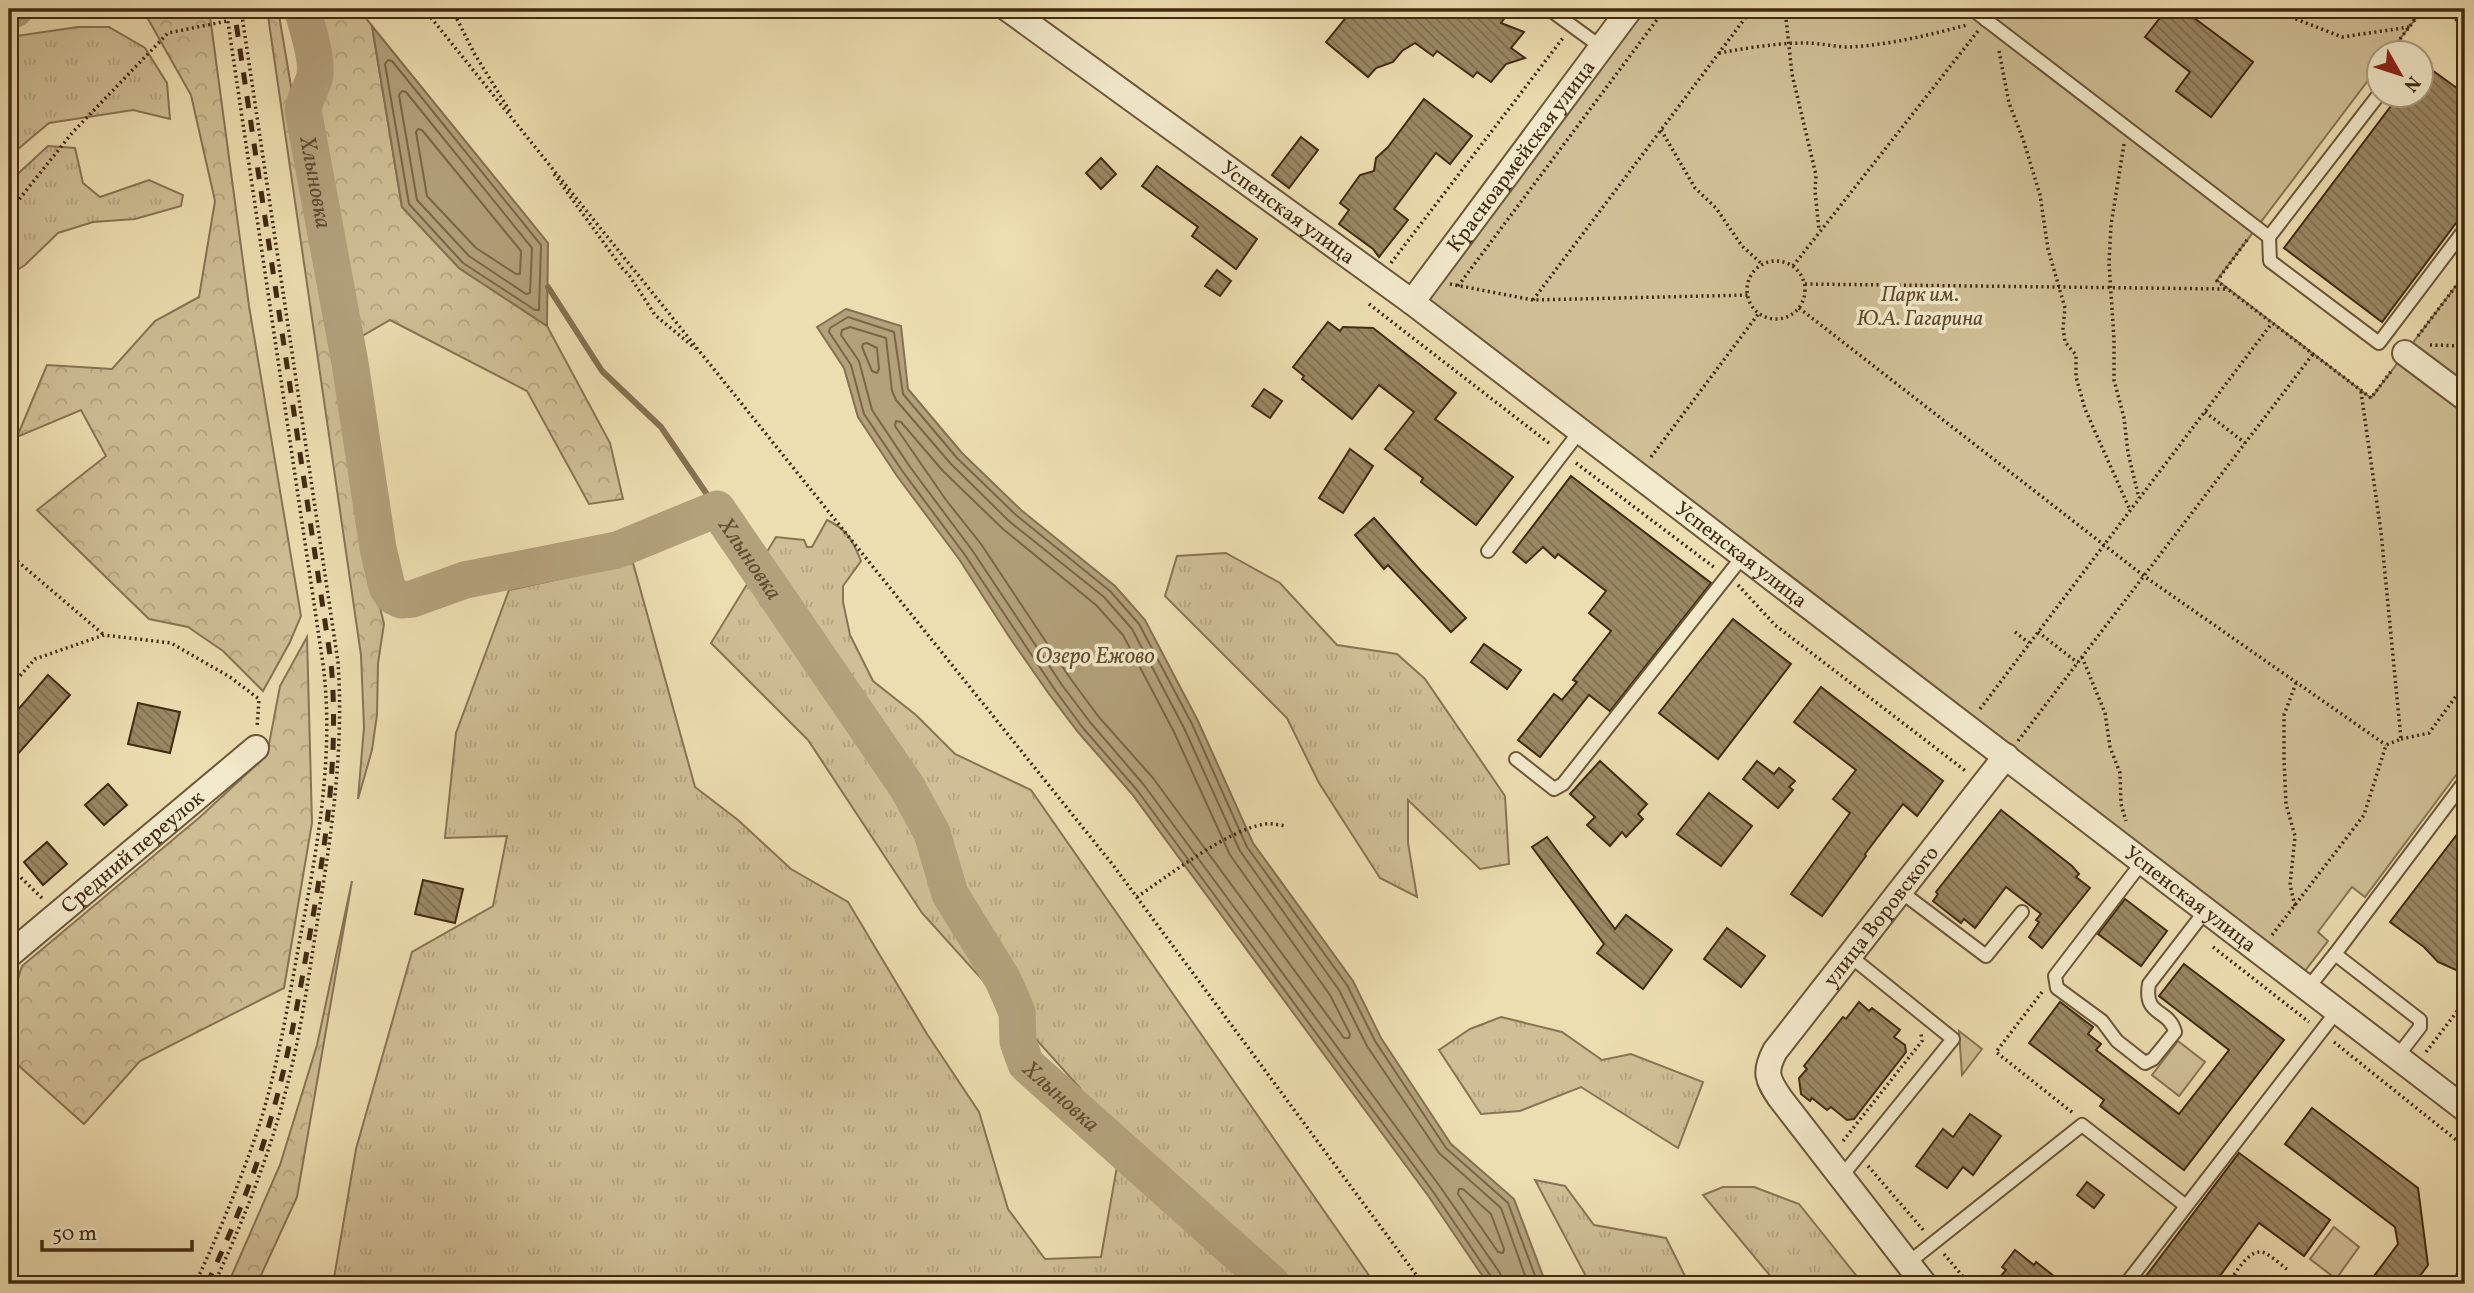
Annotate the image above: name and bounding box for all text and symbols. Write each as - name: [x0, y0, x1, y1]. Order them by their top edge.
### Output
- north arrow: [2366, 38, 2436, 108]
- street label: Красноармейская улица: [1441, 55, 1603, 259]
- text: N: [2397, 70, 2426, 97]
- water label: Хлыновка: [290, 133, 339, 231]
- street label: Успенская улица: [1214, 155, 1361, 272]
- park label: Парк им. Ю.А. Гагарина: [1857, 281, 1983, 334]
- street label: Успенская улица: [1668, 495, 1813, 616]
- water label: Хлыновка: [709, 511, 789, 607]
- water label: Озеро Ежово: [1035, 641, 1155, 673]
- street label: Средний переулок: [56, 784, 211, 921]
- street label: улица Воровского: [1817, 840, 1947, 994]
- street label: Успенская улица: [2117, 840, 2262, 960]
- water label: Хлыновка: [1014, 1054, 1106, 1140]
- scale bar: [42, 1209, 192, 1253]
- text: 50 m: [52, 1220, 97, 1249]

